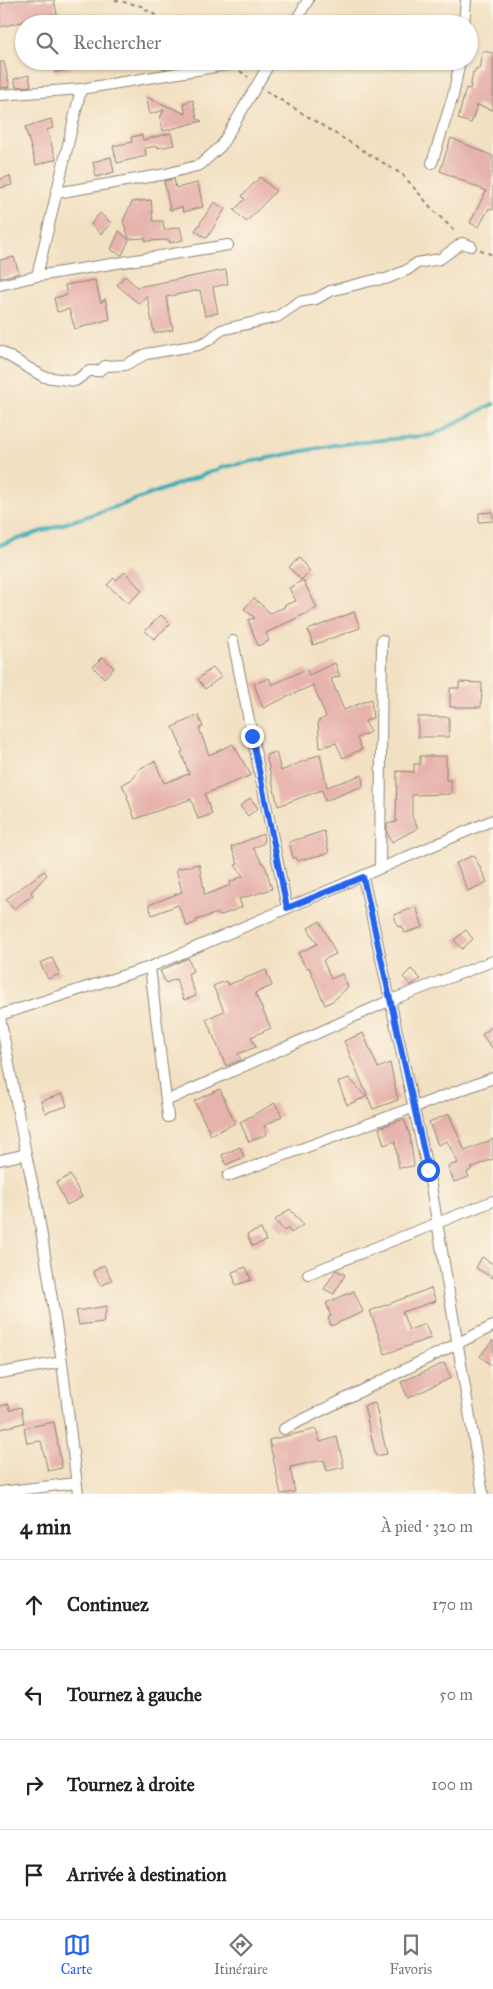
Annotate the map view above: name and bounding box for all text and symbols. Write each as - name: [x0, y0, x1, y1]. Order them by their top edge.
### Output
- search box: [15, 15, 478, 70]
- icon: search: [33, 29, 61, 57]
- text: Rechercher: [73, 31, 161, 54]
- route end: [241, 725, 264, 748]
- route start: [417, 1159, 440, 1182]
- text: 4 min: [20, 1514, 71, 1540]
- text: À pied · 320 m: [381, 1517, 473, 1536]
- icon: ahead: [20, 1591, 48, 1619]
- text: Continuez: [67, 1593, 149, 1616]
- text: 170 m: [432, 1595, 473, 1614]
- icon: left: [20, 1681, 48, 1709]
- text: Tournez à gauche: [67, 1683, 202, 1706]
- text: 50 m: [439, 1685, 473, 1704]
- icon: right: [20, 1771, 48, 1799]
- text: Tournez à droite: [67, 1773, 195, 1796]
- text: 100 m: [431, 1775, 473, 1794]
- icon: arrive: [20, 1861, 48, 1889]
- text: Arrivée à destination: [67, 1863, 226, 1886]
- tab: Carte: [61, 1931, 92, 1978]
- tab: Itinéraire: [214, 1931, 268, 1978]
- tab: Favoris: [390, 1931, 432, 1978]

